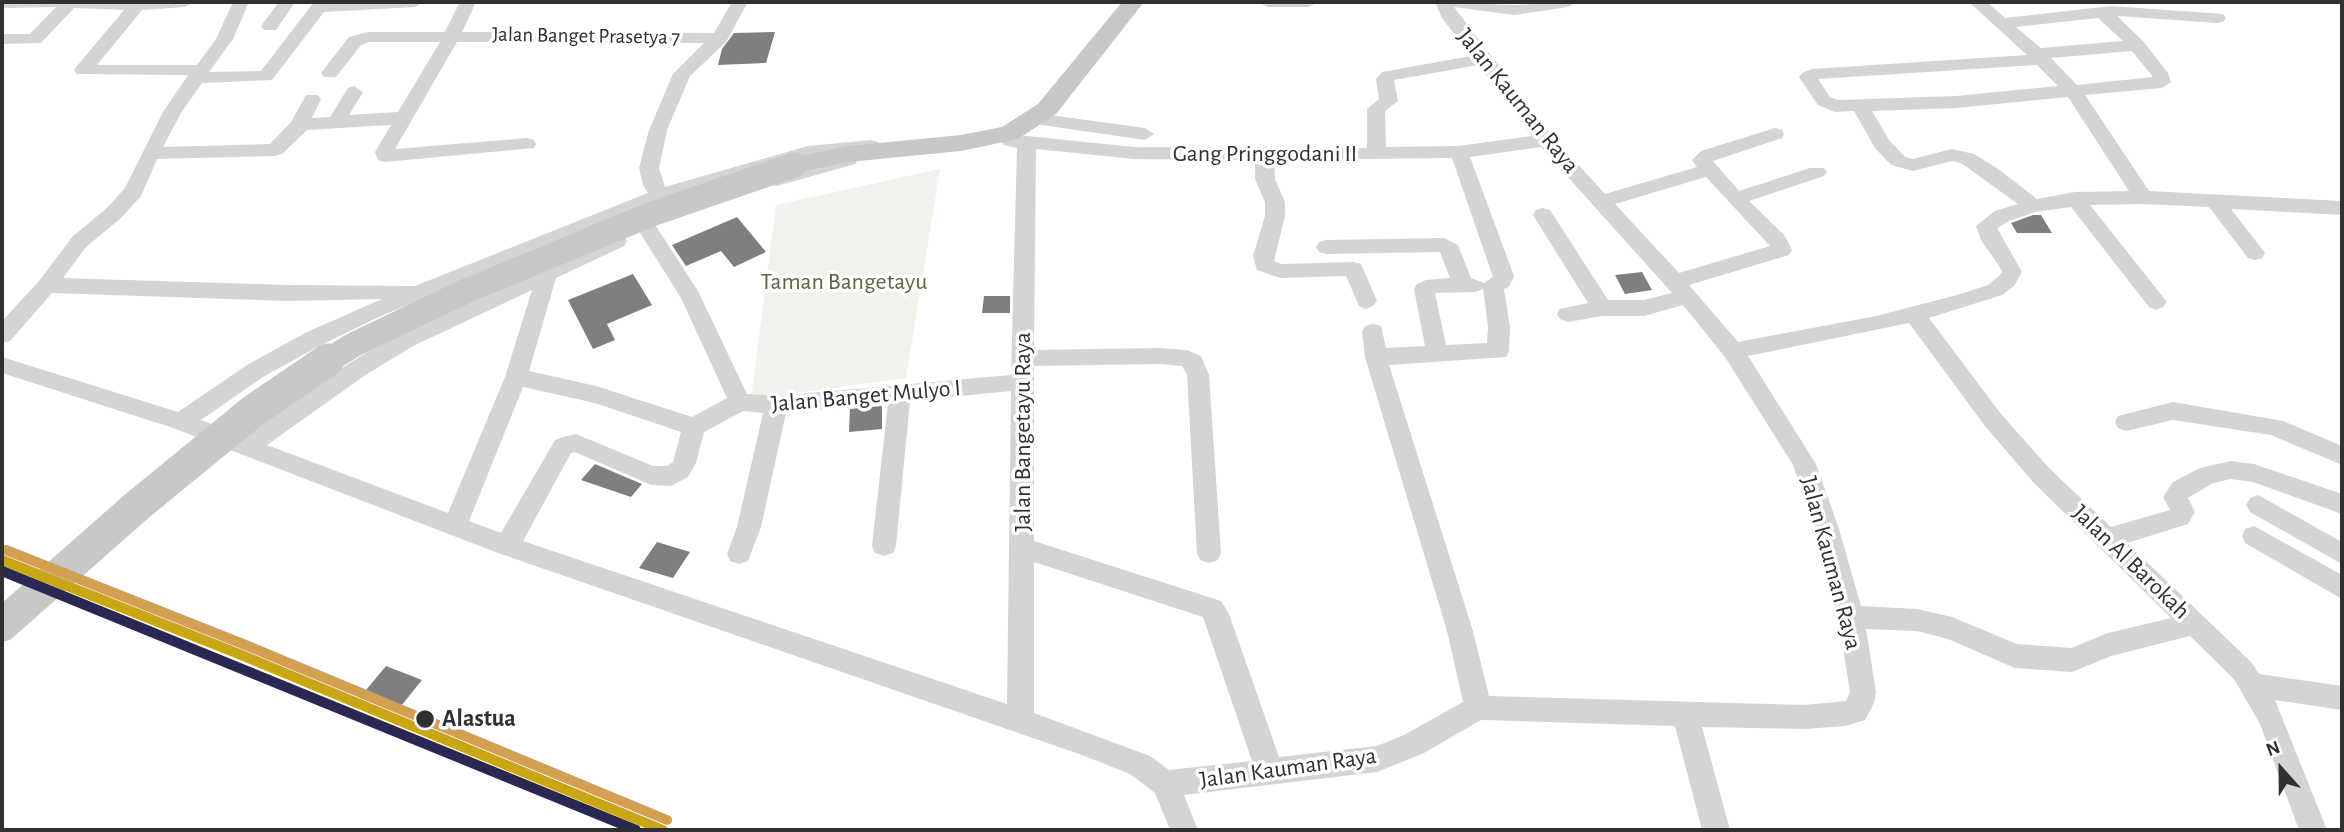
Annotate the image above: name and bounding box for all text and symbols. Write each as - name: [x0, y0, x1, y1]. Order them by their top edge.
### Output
- street label: Jalan Banget Prasetya 7: [492, 22, 680, 50]
- street label: Jalan Kauman Raya: [1451, 23, 1585, 179]
- street label: Gang Pringgodani II: [1173, 140, 1357, 168]
- park label: Taman Bangetayu: [760, 268, 928, 296]
- street label: Jalan Bangetayu Raya: [1009, 332, 1037, 532]
- street label: Jalan Banget Mulyo I: [770, 373, 962, 419]
- street label: Jalan Kauman Raya: [1794, 473, 1868, 653]
- street label: Jalan Al Barokah: [2066, 499, 2196, 625]
- place label: Alastua: [442, 705, 516, 733]
- marker: Alastua: [414, 708, 436, 730]
- north arrow: [2246, 734, 2316, 804]
- text: N: [2264, 738, 2283, 760]
- street label: Jalan Kauman Raya: [1198, 741, 1378, 795]

